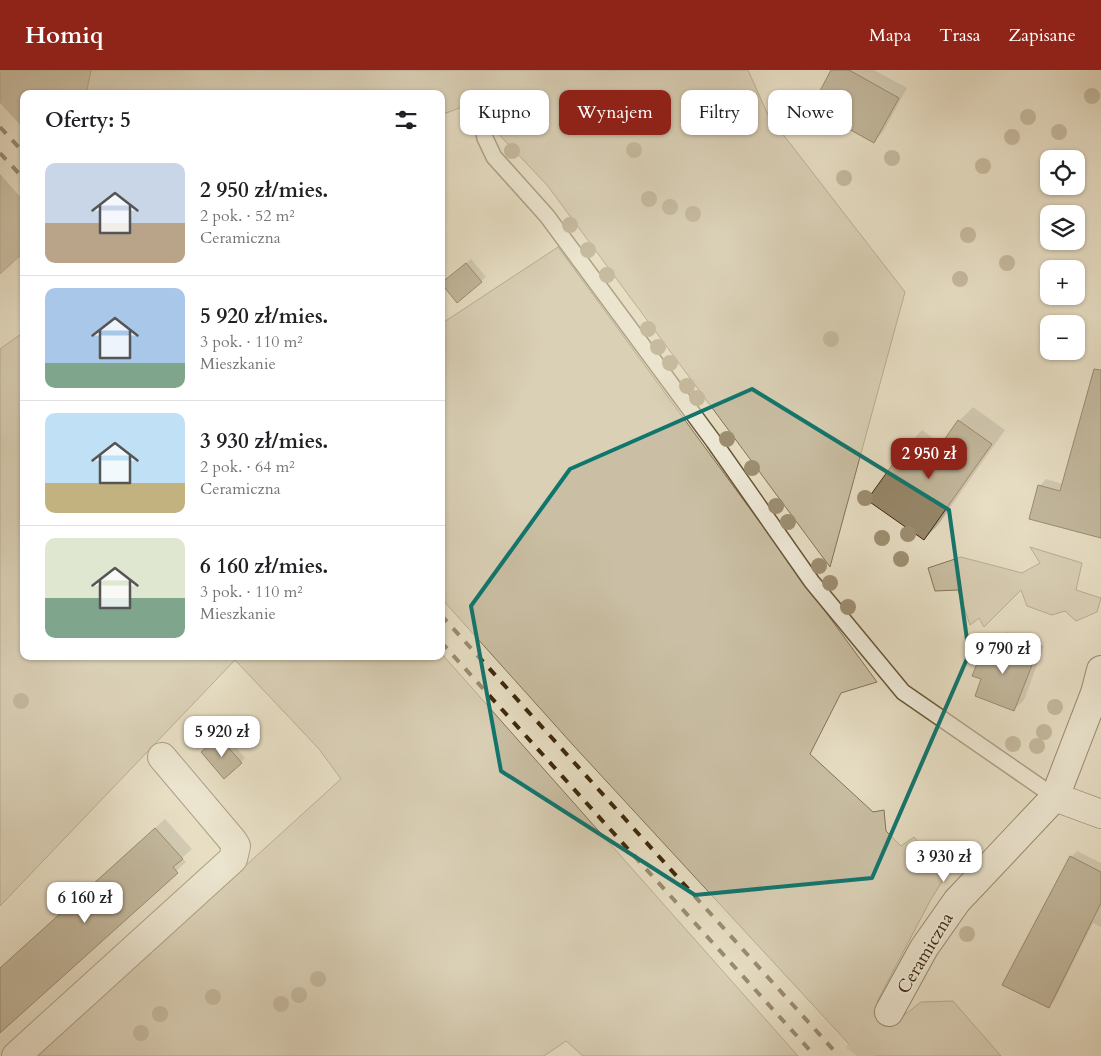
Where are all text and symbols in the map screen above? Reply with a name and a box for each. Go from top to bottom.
text: Homiq [25,19,104,52]
text: Mapa [869,23,911,48]
text: Trasa [939,23,981,48]
text: Zapisane [1009,23,1076,48]
chip: Kupno [460,90,549,135]
chip: Wynajem [559,90,671,135]
chip: Filtry [681,90,758,135]
chip: Nowe [768,90,852,135]
text: Oferty: 5 [45,106,131,135]
icon: filters [392,106,420,134]
map controls [1040,150,1085,360]
button: locate [1040,150,1085,195]
text: 2 950 zł/mies. [200,176,328,205]
icon: home [85,183,145,243]
text: 2 pok. · 52 m² [200,205,295,227]
button: layers [1040,205,1085,250]
text: Ceramiczna [200,227,281,249]
button: + [1040,260,1085,305]
text: 5 920 zł/mies. [200,302,328,331]
icon: home [85,308,145,368]
button: − [1040,315,1085,360]
text: 3 pok. · 110 m² [200,331,303,353]
text: Mieszkanie [200,353,276,375]
text: 3 930 zł/mies. [200,427,328,456]
icon: home [85,433,145,493]
pin: 2 950 zł [877,438,981,480]
text: 2 950 zł [902,443,956,465]
text: 2 pok. · 64 m² [200,456,295,478]
text: Ceramiczna [200,478,281,500]
text: 6 160 zł/mies. [200,552,328,581]
icon: home [85,558,145,618]
text: 3 pok. · 110 m² [200,581,303,603]
text: Mieszkanie [200,603,276,625]
pin: 9 790 zł [951,632,1055,675]
text: 9 790 zł [976,638,1030,660]
pin: 5 920 zł [170,716,274,758]
text: 5 920 zł [195,721,249,743]
pin: 3 930 zł [892,840,996,883]
text: 3 930 zł [917,846,971,868]
pin: 6 160 zł [33,882,137,924]
text: 6 160 zł [58,887,112,909]
street label: Ceramiczna [891,908,960,999]

